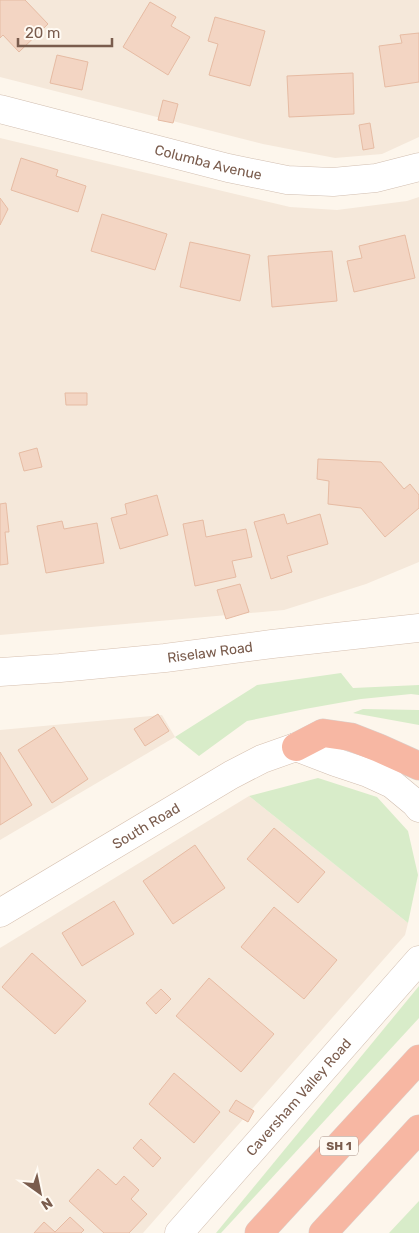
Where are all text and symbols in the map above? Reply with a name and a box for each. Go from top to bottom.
scale bar [18,15,111,47]
text: 20 m [25,24,60,42]
street label: Columba Avenue [153,141,263,184]
street label: Riselaw Road [166,639,254,667]
street label: South Road [109,799,183,853]
street label: Caversham Valley Road [243,1035,355,1160]
road number: SH 1 [320,1136,358,1156]
north arrow [15,1168,65,1218]
text: N [38,1194,56,1213]

